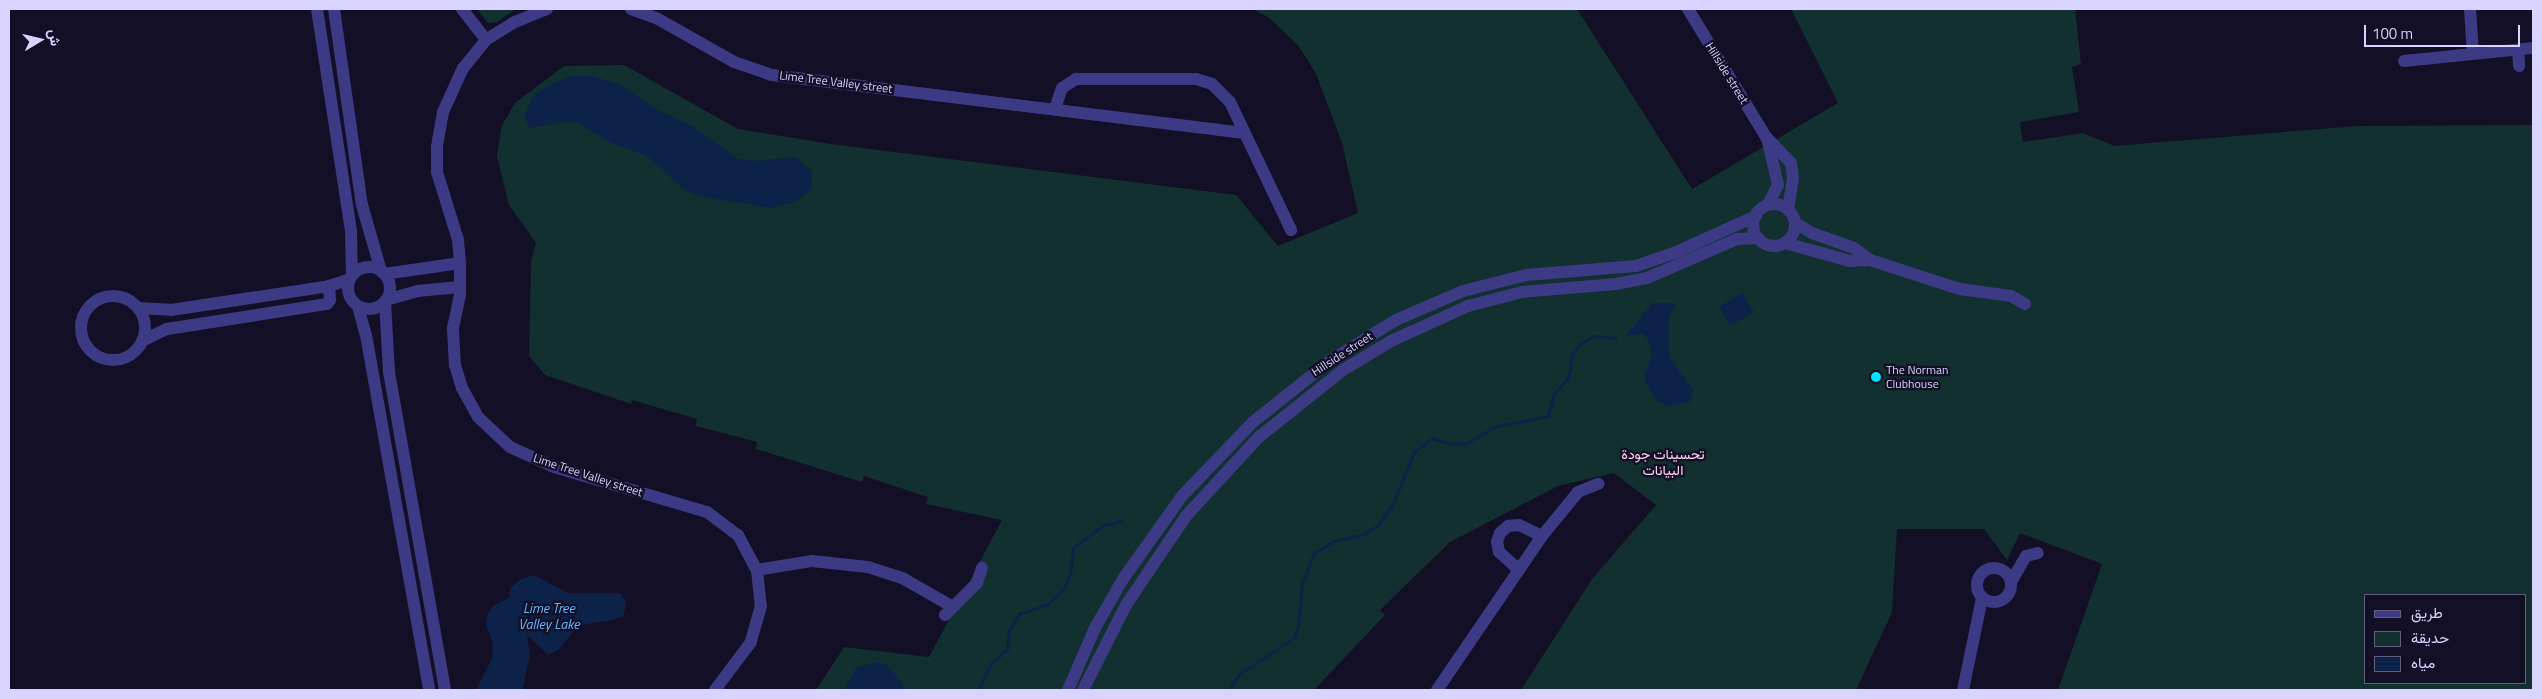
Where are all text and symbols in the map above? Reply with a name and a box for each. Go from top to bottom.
north arrow [15,15,65,65]
scale bar [2367,15,2523,47]
text: 100 m [2372,22,2413,45]
text: ش [44,28,67,48]
street label: Hillside street [1702,40,1752,106]
street label: Lime Tree Valley street [779,68,893,96]
street label: Hillside street [1309,329,1375,379]
place label: The Norman Clubhouse [1886,363,1948,391]
marker: The Norman Clubhouse [1870,371,1882,383]
district label: تحسينات جودة البيانات [1621,446,1705,478]
street label: Lime Tree Valley street [532,451,644,499]
legend [2364,594,2527,684]
water label: Lime Tree Valley Lake [518,600,580,632]
text: طريق [2411,601,2443,624]
text: حديقة [2411,626,2449,649]
text: مياه [2411,651,2435,674]

